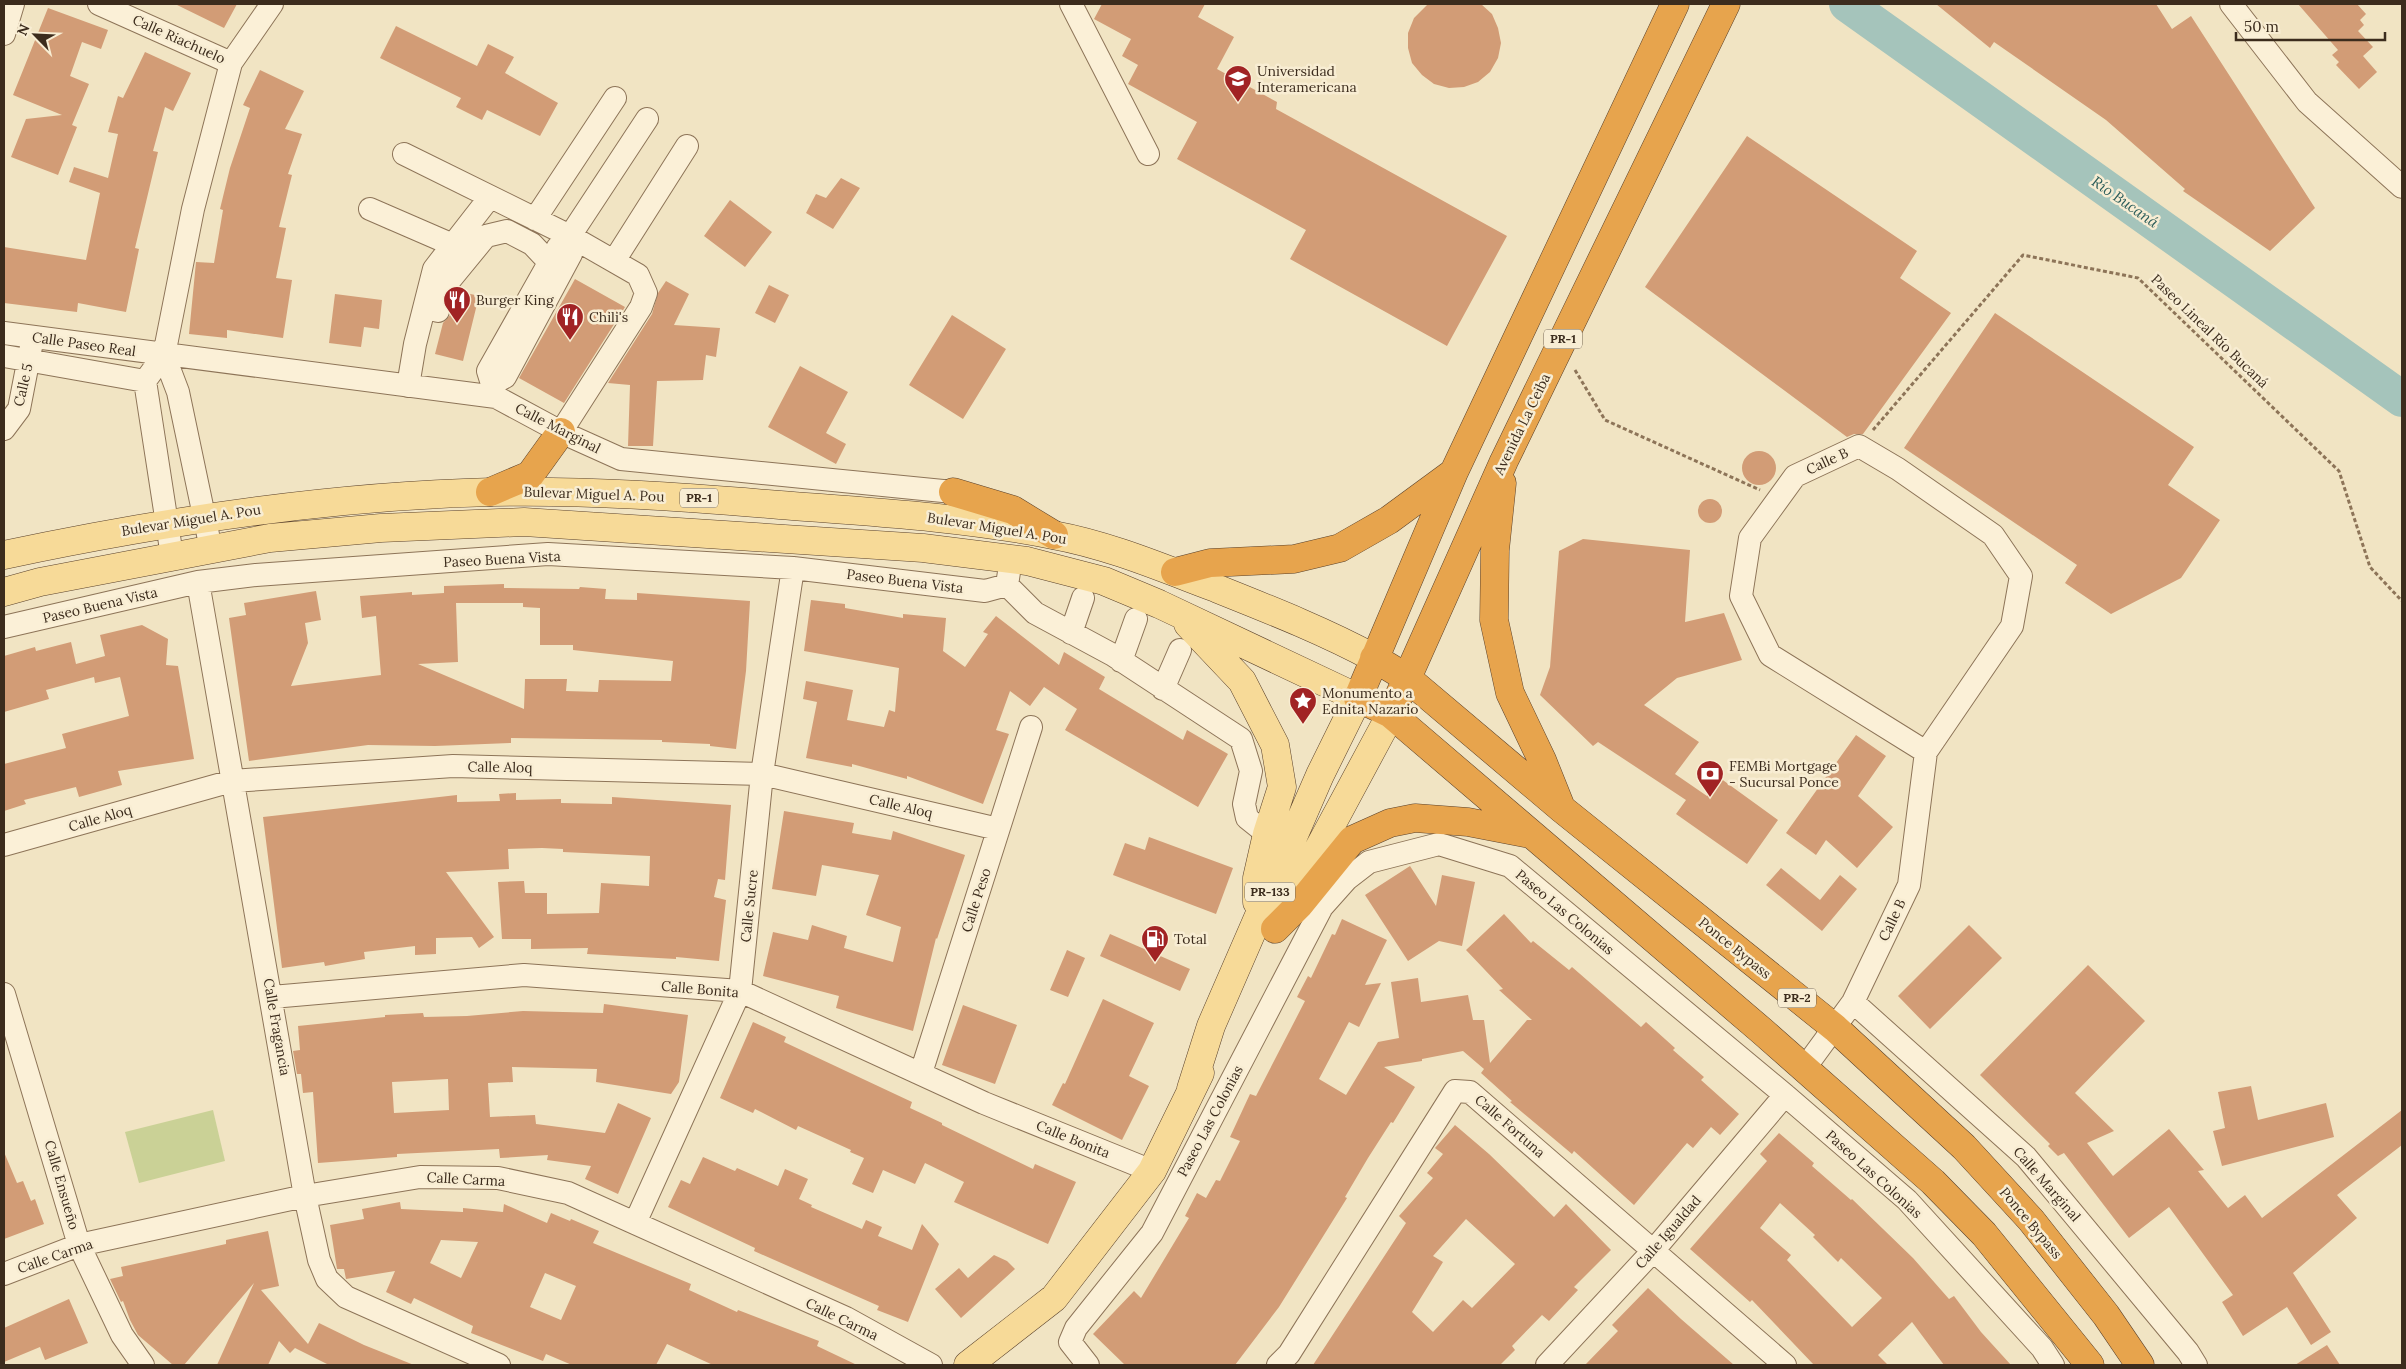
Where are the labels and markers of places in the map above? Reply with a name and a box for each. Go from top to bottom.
place label: Universidad Interamericana [1257,62,1357,96]
school or university icon: Universidad Interamericana [1223,64,1253,103]
restaurant icon: Burger King [442,285,472,324]
place label: Burger King [476,291,554,309]
restaurant icon: Chili's [555,302,585,341]
place label: Chili's [589,308,628,326]
place label: Monumento a Ednita Nazario [1322,684,1418,718]
place icon: Monumento a Ednita Nazario [1288,686,1318,725]
place label: FEMBi Mortgage - Sucursal Ponce [1729,757,1839,791]
bank icon: FEMBi Mortgage - Sucursal Ponce [1695,759,1725,798]
fuel station icon: Total [1140,924,1170,963]
place label: Total [1174,930,1207,948]

